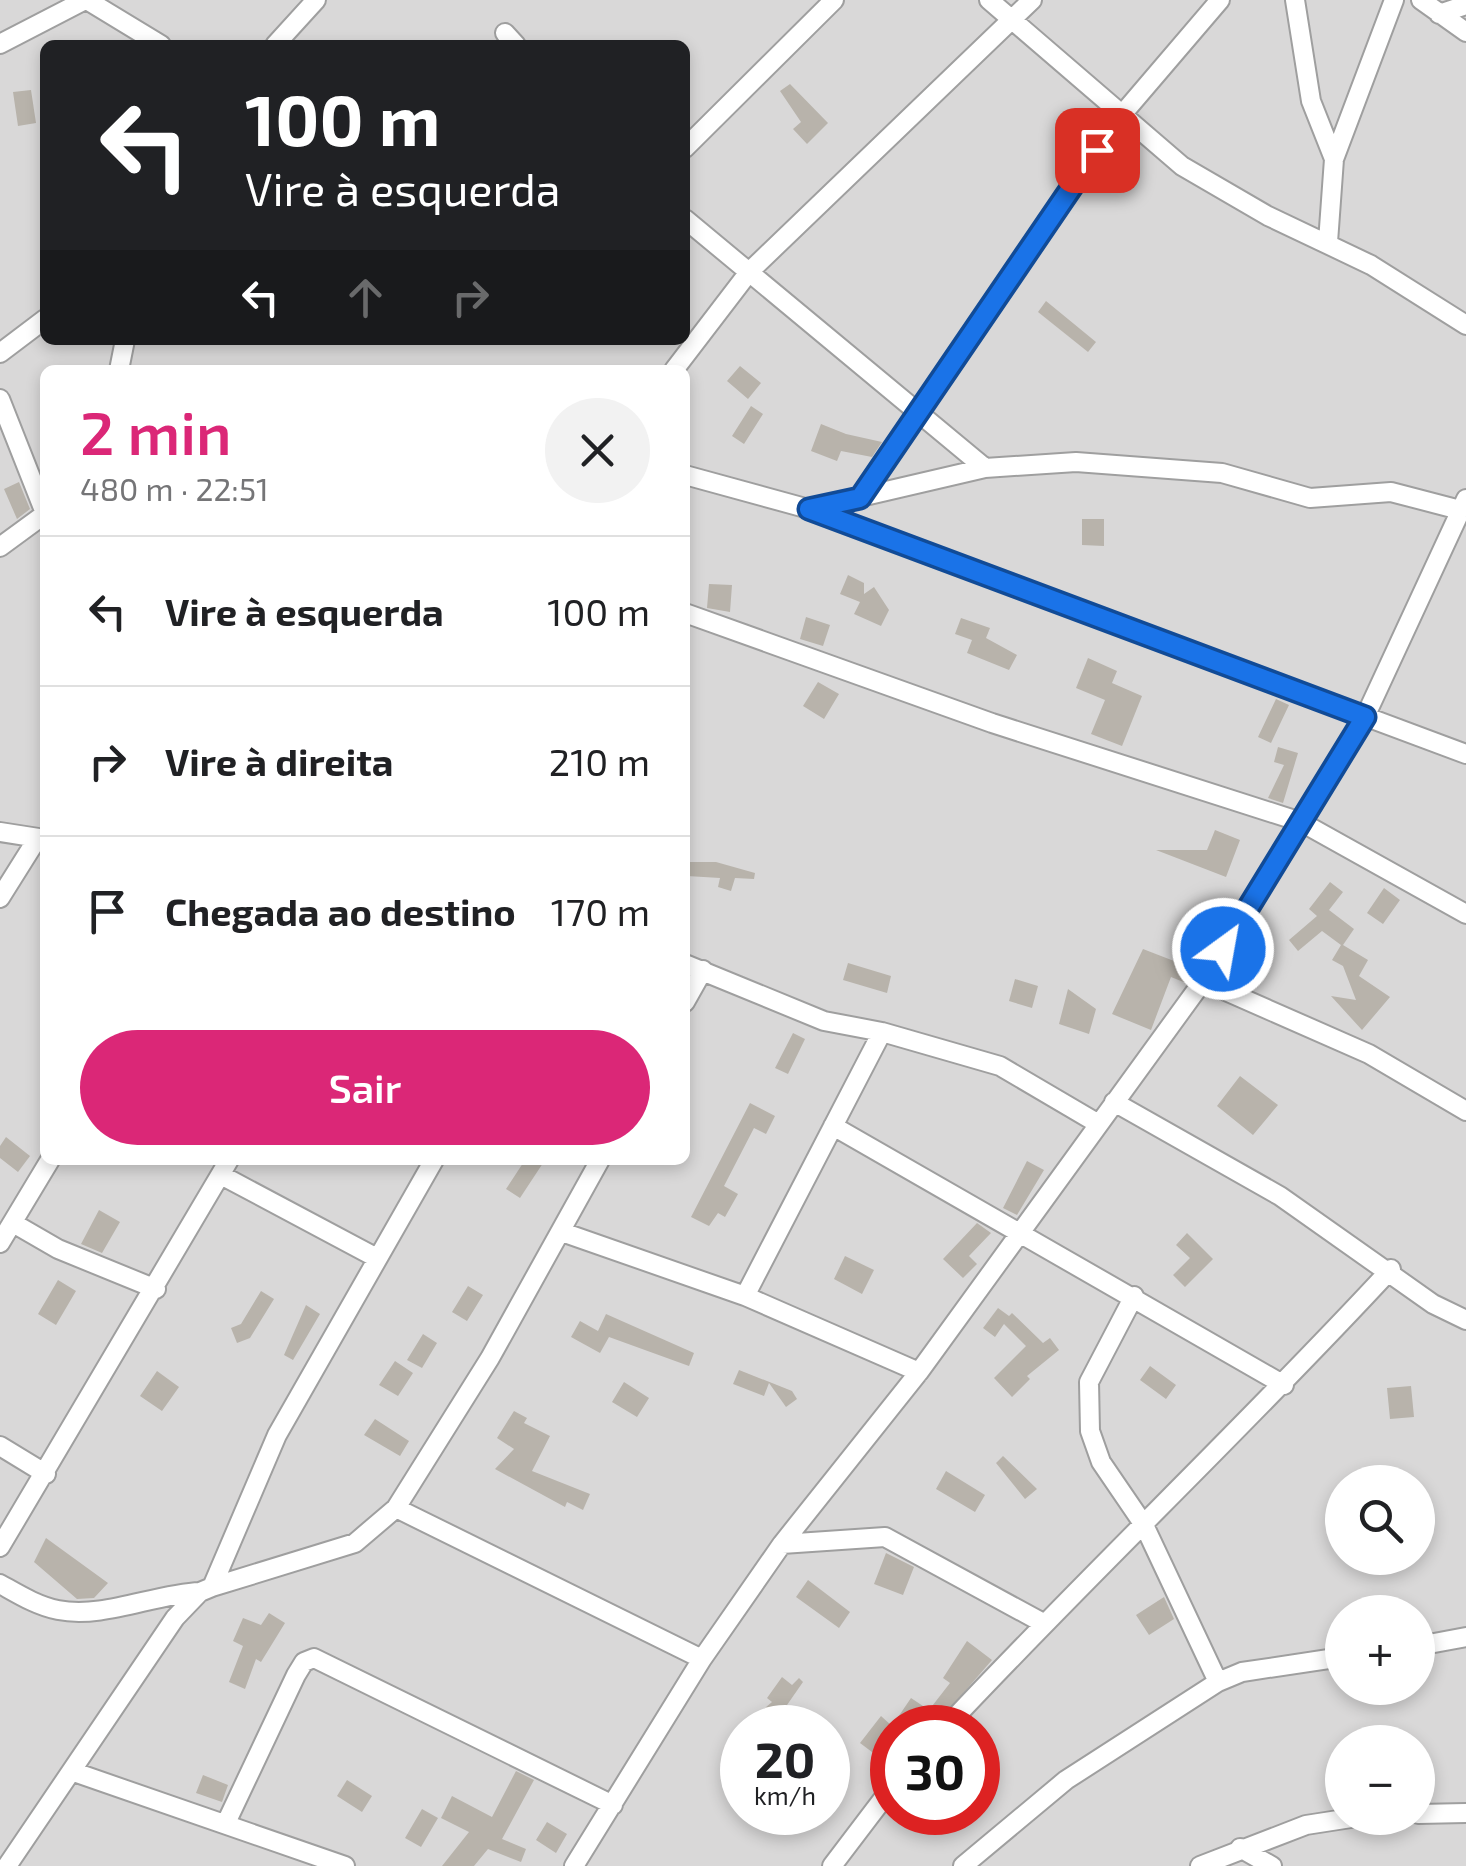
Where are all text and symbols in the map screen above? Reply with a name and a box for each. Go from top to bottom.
text: 100 m [245,76,440,160]
icon: left [80,80,210,210]
pin [1055,108,1140,193]
icon: arrive [1070,123,1125,178]
text: Vire à esquerda [245,161,561,215]
icon: left [233,270,288,325]
icon: ahead [338,270,393,325]
icon: right [443,270,498,325]
text: 2 min [80,395,232,467]
button: close [545,398,650,503]
text: 480 m · 22:51 [80,469,269,507]
icon: left [80,584,135,639]
text: Vire à esquerda [165,588,444,634]
text: 100 m [547,588,650,634]
icon: right [80,734,135,789]
text: Vire à direita [165,738,393,784]
text: 210 m [549,738,650,784]
icon: arrive [80,884,135,939]
text: Chegada ao destino [165,888,516,934]
text: 170 m [551,888,650,934]
position arrow [1171,897,1275,1001]
button: Sair [80,1030,650,1145]
map controls [1325,1465,1435,1835]
button: search [1325,1465,1435,1575]
button: + [1325,1595,1435,1705]
speed limit sign: 30 [870,1705,1000,1835]
button: − [1325,1725,1435,1835]
text: 20 [755,1728,815,1788]
text: km/h [754,1780,816,1810]

